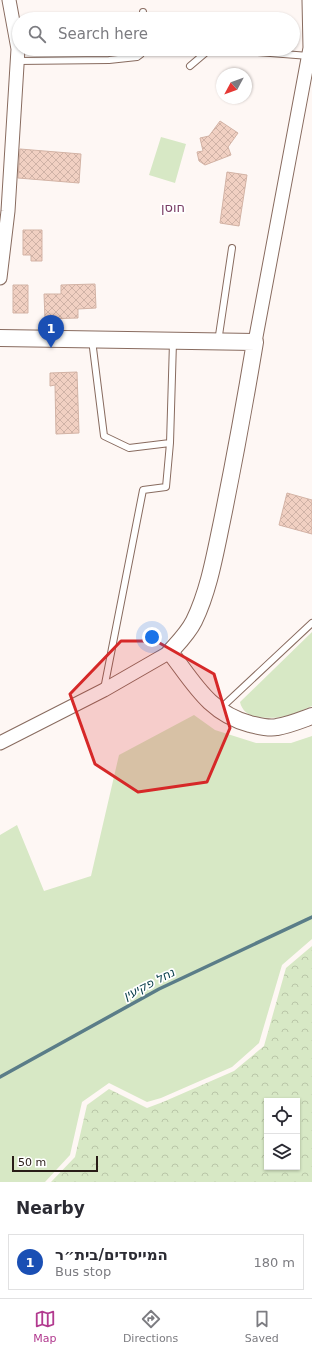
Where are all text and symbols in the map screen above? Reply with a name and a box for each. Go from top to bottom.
search box [12,12,300,56]
icon: search [26,23,48,45]
text: Search here [58,25,148,43]
north arrow [216,68,252,104]
district label: חוסן [161,200,185,215]
pin: 1 [38,315,64,348]
your location [142,627,162,647]
water label: נחל פקיעין [121,965,177,1003]
map controls [264,1098,300,1170]
button: locate [264,1098,300,1134]
button: layers [264,1134,300,1170]
scale bar [12,1154,98,1173]
text: 50 m [18,1156,46,1169]
text: Nearby [16,1198,85,1218]
text: המייסדים/בית״ר [55,1246,168,1264]
text: 1 [25,1255,35,1270]
text: 180 m [253,1255,295,1270]
text: Bus stop [55,1264,111,1279]
tab: Map [33,1308,56,1345]
tab: Directions [123,1308,178,1345]
tab: Saved [245,1308,279,1345]

